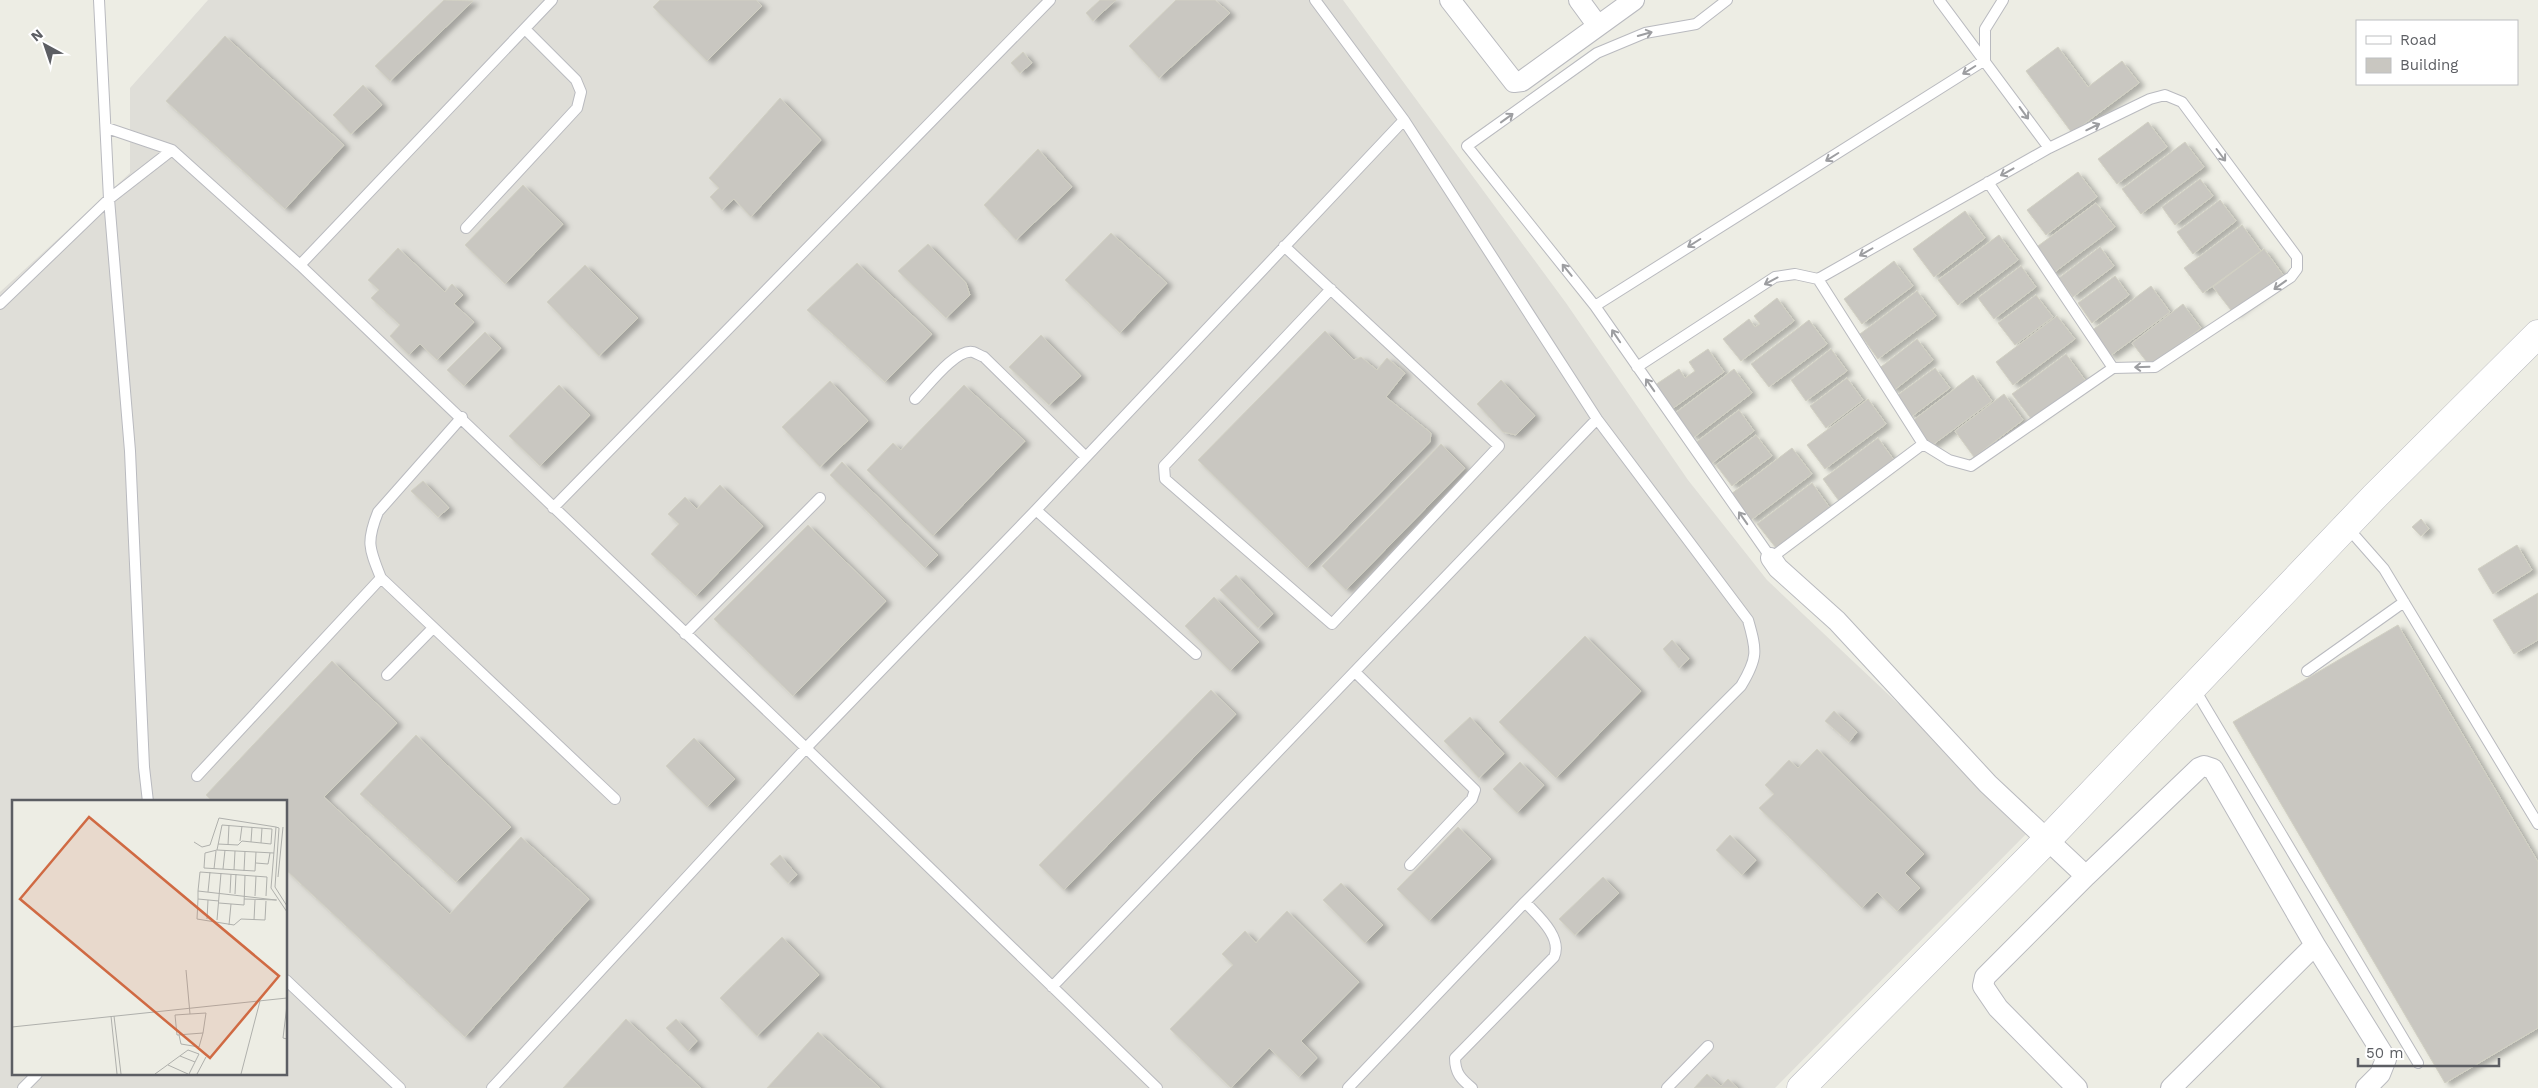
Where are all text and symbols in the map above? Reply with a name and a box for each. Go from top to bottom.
north arrow [20,20,70,70]
legend [2356,20,2518,85]
text: N [28,26,46,45]
one-way arrow [1637,28,1653,38]
text: Road [2400,31,2437,49]
text: Building [2400,56,2458,74]
one-way arrow [1963,65,1977,75]
one-way arrow [2019,106,2030,119]
one-way arrow [1500,113,1514,123]
one-way arrow [2085,121,2100,131]
one-way arrow [2216,148,2226,162]
one-way arrow [1825,152,1839,162]
one-way arrow [2000,167,2015,177]
one-way arrow [1688,239,1702,249]
one-way arrow [1858,247,1873,257]
one-way arrow [1561,264,1572,277]
one-way arrow [1764,277,1779,286]
one-way arrow [2273,280,2287,290]
one-way arrow [1611,329,1621,343]
one-way arrow [2134,363,2150,372]
one-way arrow [1645,378,1655,392]
one-way arrow [1738,511,1748,525]
inset map [12,800,288,1076]
scale bar [2358,1036,2499,1068]
text: 50 m [2366,1044,2403,1062]

